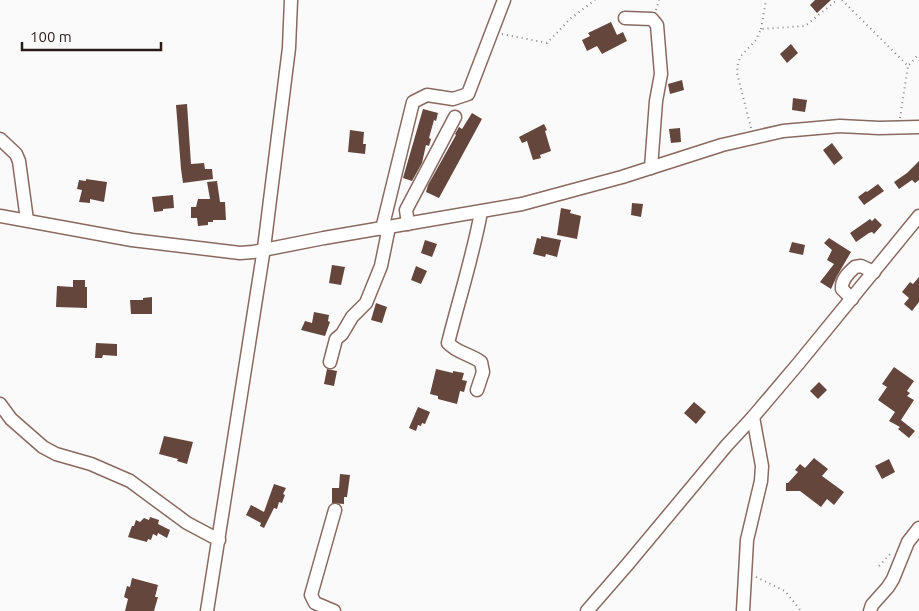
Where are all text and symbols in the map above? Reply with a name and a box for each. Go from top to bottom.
scale bar [22,20,161,52]
text: 100 m [30,28,72,45]

